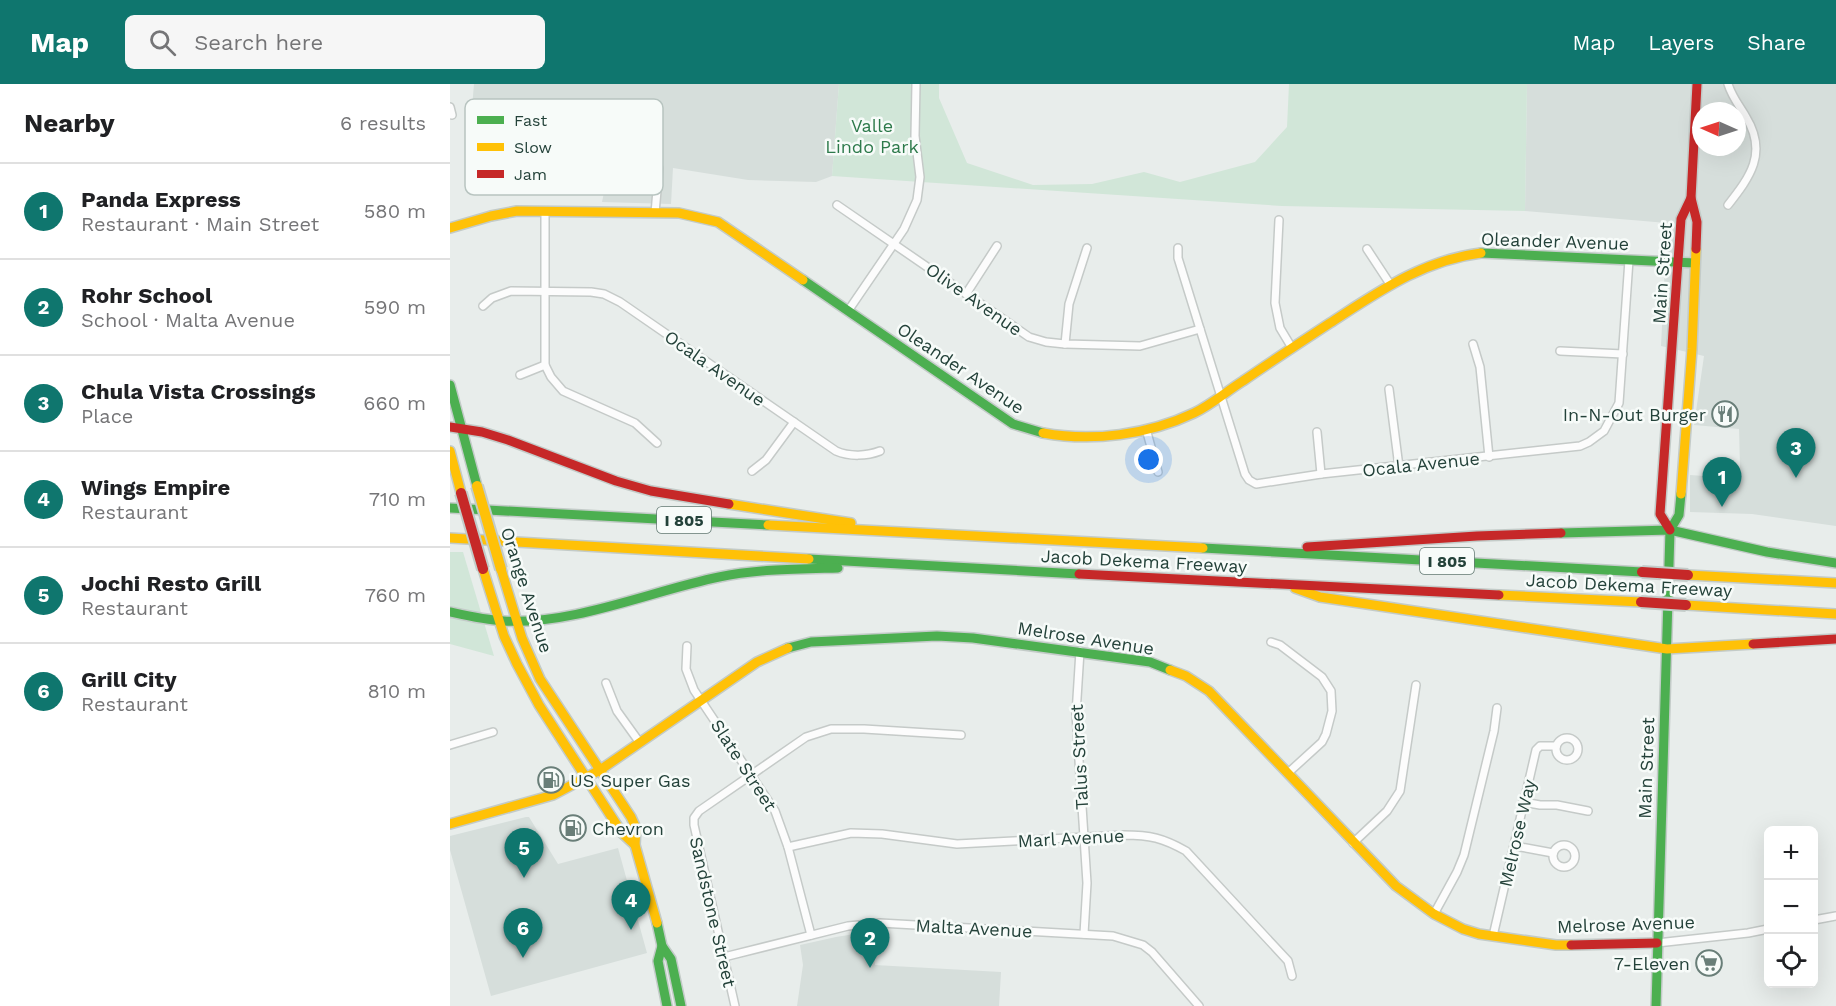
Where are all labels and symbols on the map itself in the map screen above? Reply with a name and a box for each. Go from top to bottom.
legend [465,99,663,195]
north arrow [1692,102,1746,156]
text: Fast [514,111,547,130]
park label: Valle Lindo Park [825,115,919,157]
text: Slow [514,138,552,157]
text: Jam [514,165,547,184]
street label: Main Street [1648,221,1676,324]
street label: Oleander Avenue [1480,228,1630,254]
street label: Olive Avenue [922,258,1026,340]
street label: Oleander Avenue [894,318,1028,418]
street label: Ocala Avenue [661,326,769,410]
restaurant icon: In-N-Out Burger [1710,399,1740,429]
place label: In-N-Out Burger [1563,404,1706,425]
pin: 3 [1776,428,1816,478]
your location [1134,445,1163,474]
street label: Ocala Avenue [1361,447,1481,481]
pin: 1 [1702,458,1742,507]
road number: I 805 [657,507,711,533]
street label: Orange Avenue [497,525,557,655]
street label: Jacob Dekema Freeway [1040,545,1248,577]
road number: I 805 [1420,548,1474,574]
street label: Jacob Dekema Freeway [1525,569,1733,601]
street label: Melrose Avenue [1016,617,1156,659]
street label: Talus Street [1066,703,1092,810]
street label: Slate Street [707,715,782,815]
street label: Main Street [1634,716,1658,819]
fuel station icon: US Super Gas [536,765,566,795]
place label: US Super Gas [570,770,690,791]
street label: Melrose Way [1494,776,1540,889]
fuel station icon: Chevron [558,813,588,843]
place label: Chevron [592,818,664,839]
street label: Marl Avenue [1017,825,1125,851]
pin: 5 [504,828,544,878]
street label: Sandstone Street [685,835,741,990]
pin: 4 [612,880,651,930]
pin: 6 [504,908,542,958]
street label: Melrose Avenue [1557,911,1695,937]
street label: Malta Avenue [915,914,1033,942]
pin: 2 [850,918,890,968]
supermarket icon: 7-Eleven [1694,948,1724,978]
place label: 7-Eleven [1614,953,1690,974]

